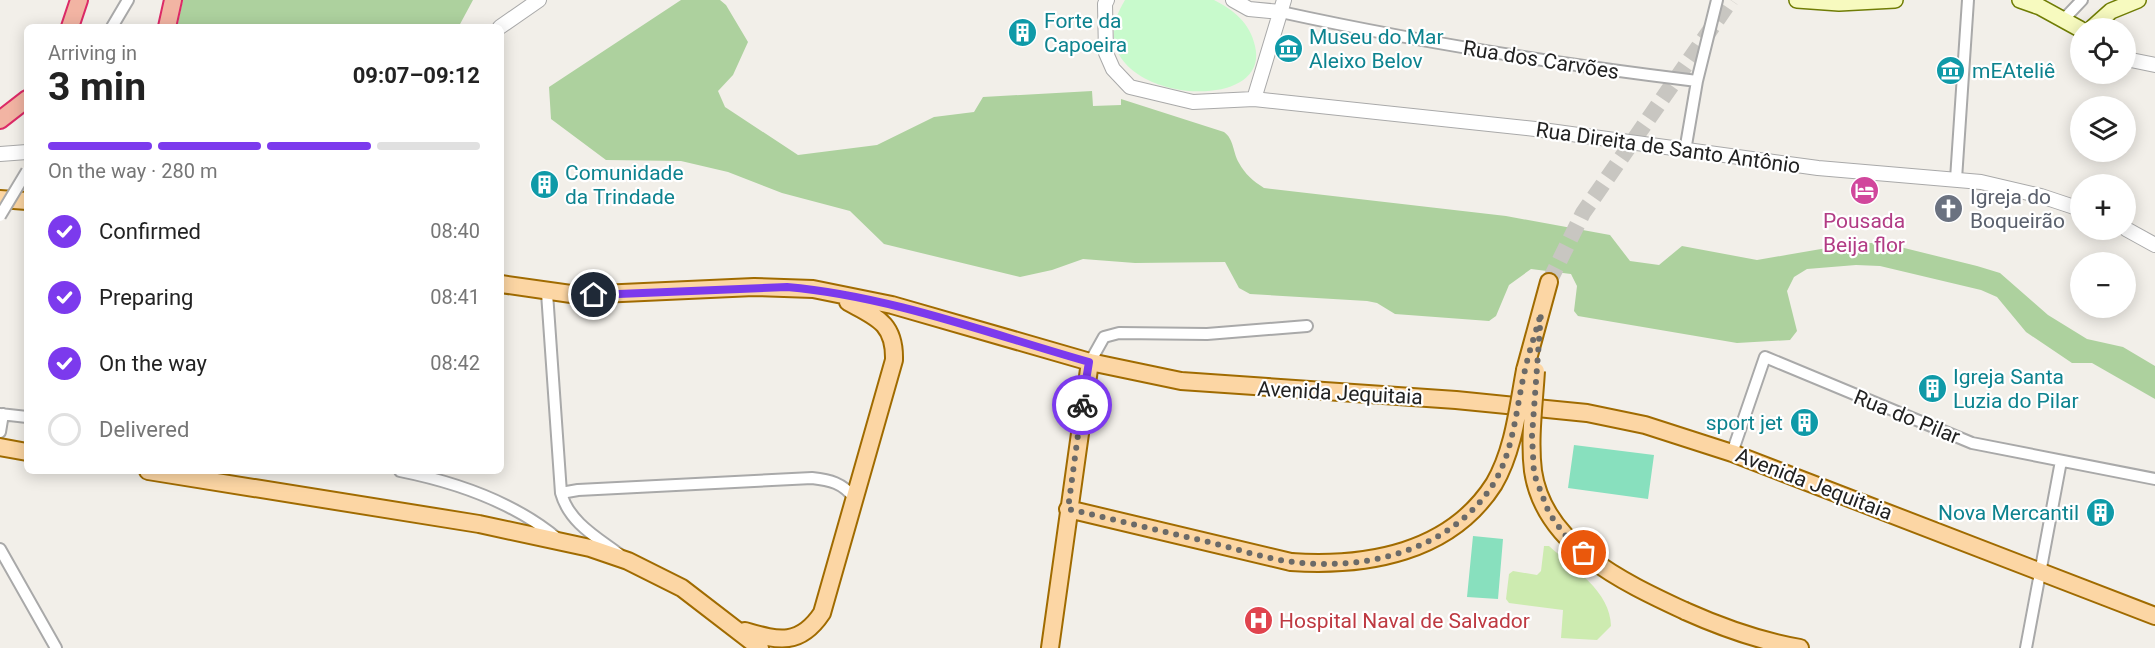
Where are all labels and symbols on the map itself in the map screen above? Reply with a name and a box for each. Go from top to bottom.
place label: Forte da Capoeira [1044,9,1127,57]
building icon: Forte da Capoeira [1007,17,1039,49]
place label: Museu do Mar Aleixo Belov [1309,25,1444,73]
museum icon: Museu do Mar Aleixo Belov [1272,33,1304,65]
street label: Rua dos Carvões [1461,36,1621,84]
museum icon: mEAteliê [1935,55,1967,87]
place label: mEAteliê [1972,59,2055,83]
street label: Rua Direita de Santo Antônio [1534,118,1802,178]
place label: Comunidade da Trindade [565,161,684,209]
building icon: Comunidade da Trindade [528,169,560,201]
hotel icon: Pousada Beija flor [1848,174,1880,206]
place label: Igreja do Boqueirão [1970,185,2065,233]
church icon: Igreja do Boqueirão [1933,193,1965,225]
place label: Pousada Beija flor [1823,209,1905,257]
pin [568,269,619,320]
place label: Igreja Santa Luzia do Pilar [1953,365,2079,413]
building icon: Igreja Santa Luzia do Pilar [1916,373,1948,405]
courier [1052,375,1112,435]
street label: Avenida Jequitaia [1257,377,1423,409]
street label: Rua do Pilar [1850,385,1964,449]
building icon: sport jet [1788,407,1820,439]
place label: sport jet [1706,411,1783,435]
street label: Avenida Jequitaia [1732,443,1896,525]
building icon: Nova Mercantil [2084,497,2116,529]
place label: Nova Mercantil [1938,501,2079,525]
pin [1558,527,1609,578]
hospital icon: Hospital Naval de Salvador [1242,605,1274,637]
place label: Hospital Naval de Salvador [1279,609,1530,633]

